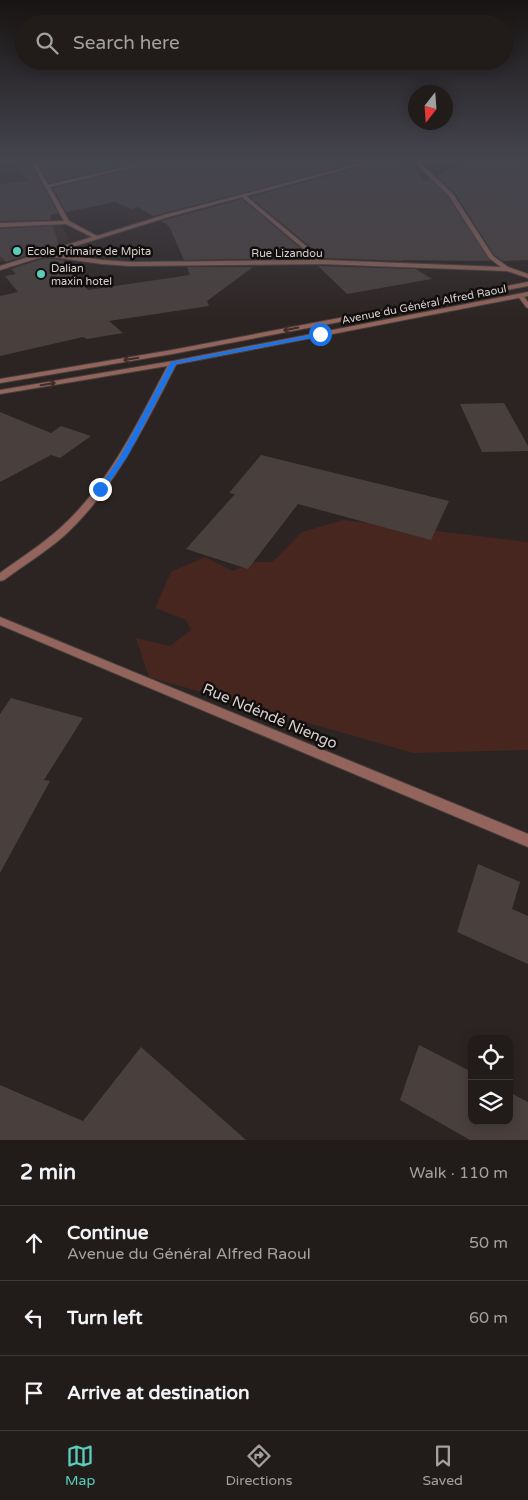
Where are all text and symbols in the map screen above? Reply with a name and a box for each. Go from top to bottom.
search box [15,15,513,70]
icon: search [33,29,61,57]
text: Search here [73,32,180,54]
north arrow [408,85,453,130]
marker: Ecole Primaire de Mpita [11,245,23,257]
place label: Ecole Primaire de Mpita [27,245,151,258]
street label: Rue Lizandou [251,247,323,260]
place label: Dalian maxin hotel [51,262,112,288]
marker: Dalian maxin hotel [35,268,47,280]
street label: Avenue du Général Alfred Raoul [341,282,508,327]
route start [309,323,332,346]
one-way arrow [283,325,299,335]
one-way arrow [124,354,140,364]
one-way arrow [40,379,56,389]
route end [89,478,112,501]
street label: Rue Ndéndé Niengo [200,679,340,753]
map controls [468,1035,513,1125]
button: locate [468,1035,513,1080]
button: layers [468,1080,513,1125]
text: 2 min [20,1160,76,1185]
text: Walk · 110 m [409,1163,508,1183]
text: Continue [67,1222,149,1244]
icon: ahead [20,1229,48,1257]
text: 50 m [469,1233,508,1253]
text: Avenue du Général Alfred Raoul [67,1244,311,1264]
icon: left [20,1304,48,1332]
text: Turn left [67,1307,143,1329]
text: 60 m [469,1308,508,1328]
icon: arrive [20,1379,48,1407]
text: Arrive at destination [67,1382,250,1404]
tab: Map [65,1442,95,1489]
tab: Directions [225,1442,292,1489]
tab: Saved [422,1442,463,1489]

